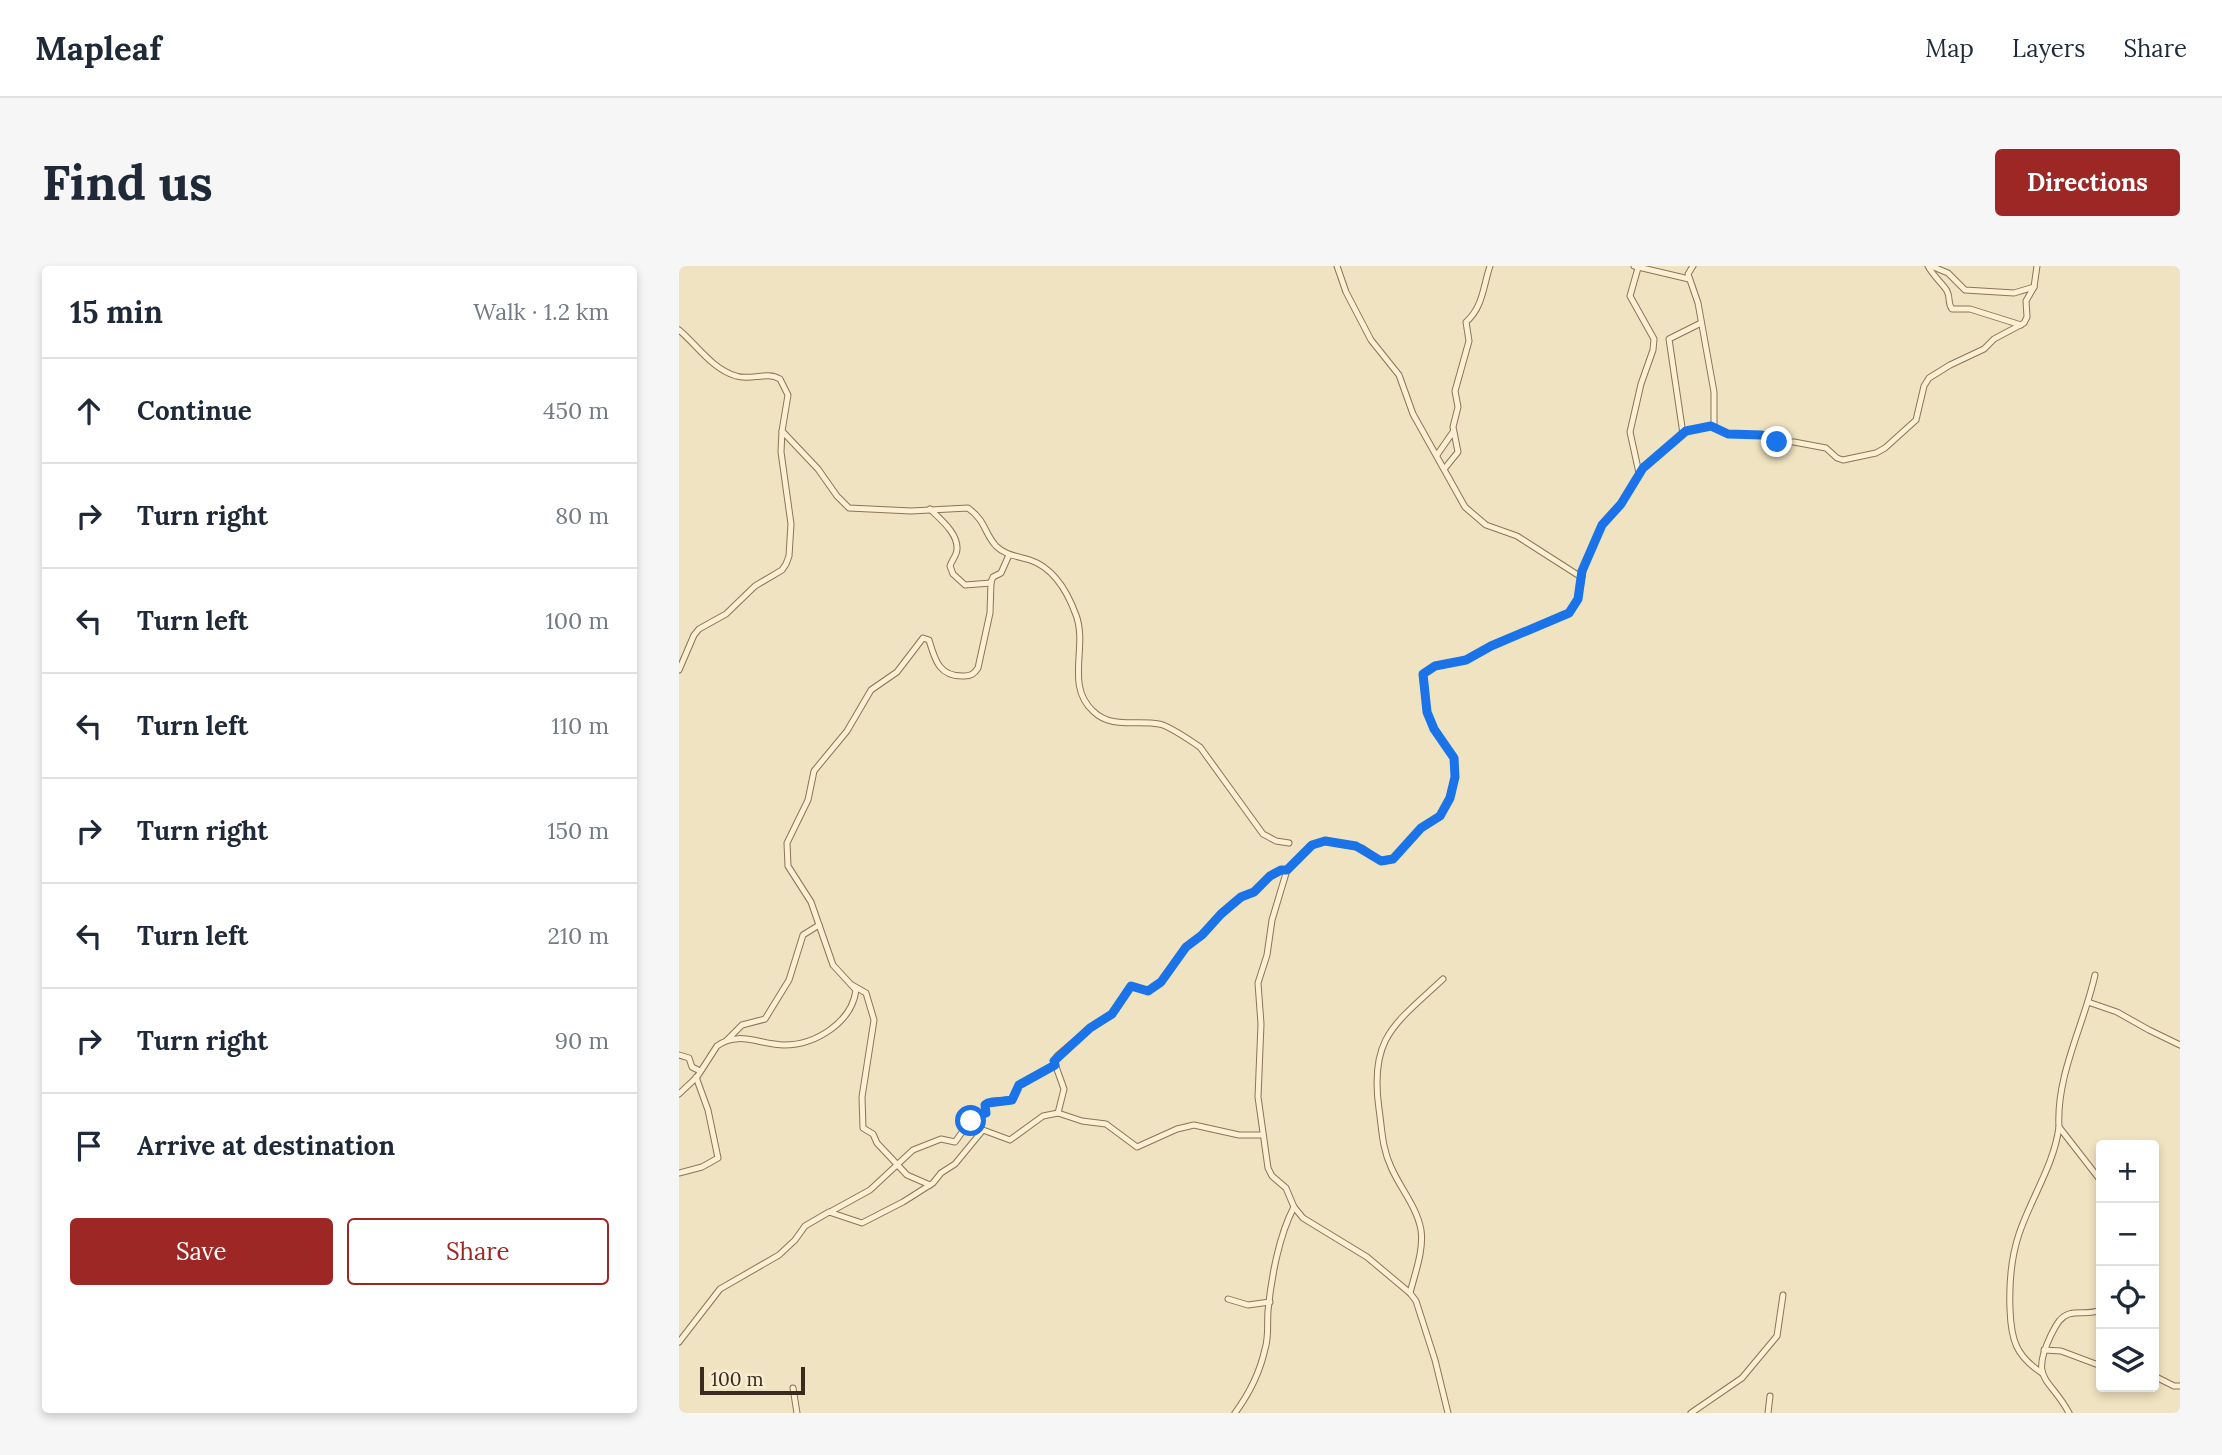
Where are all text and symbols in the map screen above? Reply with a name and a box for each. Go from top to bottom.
text: Mapleaf [35,27,161,69]
text: Map [1925,33,1974,64]
text: Layers [2012,33,2085,64]
text: Share [2123,33,2187,64]
button: Directions [1995,149,2180,216]
text: Find us [42,151,213,213]
text: 15 min [70,293,163,331]
text: Walk · 1.2 km [473,297,609,326]
icon: ahead [70,392,108,430]
text: Continue [137,394,252,427]
text: 450 m [543,396,609,425]
route end [1761,426,1792,457]
icon: right [70,497,108,535]
text: Turn right [137,499,268,532]
text: 80 m [555,501,609,530]
icon: left [70,602,108,640]
text: Turn left [137,604,248,637]
text: 100 m [545,606,609,635]
icon: left [70,707,108,745]
text: Turn left [137,709,248,742]
text: 110 m [551,711,609,740]
icon: right [70,812,108,850]
text: Turn right [137,814,268,847]
text: 150 m [547,816,609,845]
icon: left [70,917,108,955]
text: Turn left [137,919,248,952]
text: 210 m [547,921,609,950]
icon: right [70,1022,108,1060]
text: Turn right [137,1024,268,1057]
text: 90 m [555,1026,609,1055]
route start [955,1105,986,1136]
icon: arrive [70,1127,108,1165]
text: Arrive at destination [137,1129,395,1162]
map controls [2096,1140,2159,1392]
button: + [2096,1140,2159,1203]
button: − [2096,1203,2159,1266]
button: Save [70,1218,333,1285]
button: Share [347,1218,609,1285]
button: locate [2096,1266,2159,1329]
button: layers [2096,1329,2159,1392]
scale bar [700,1364,805,1396]
text: 100 m [711,1367,764,1391]

